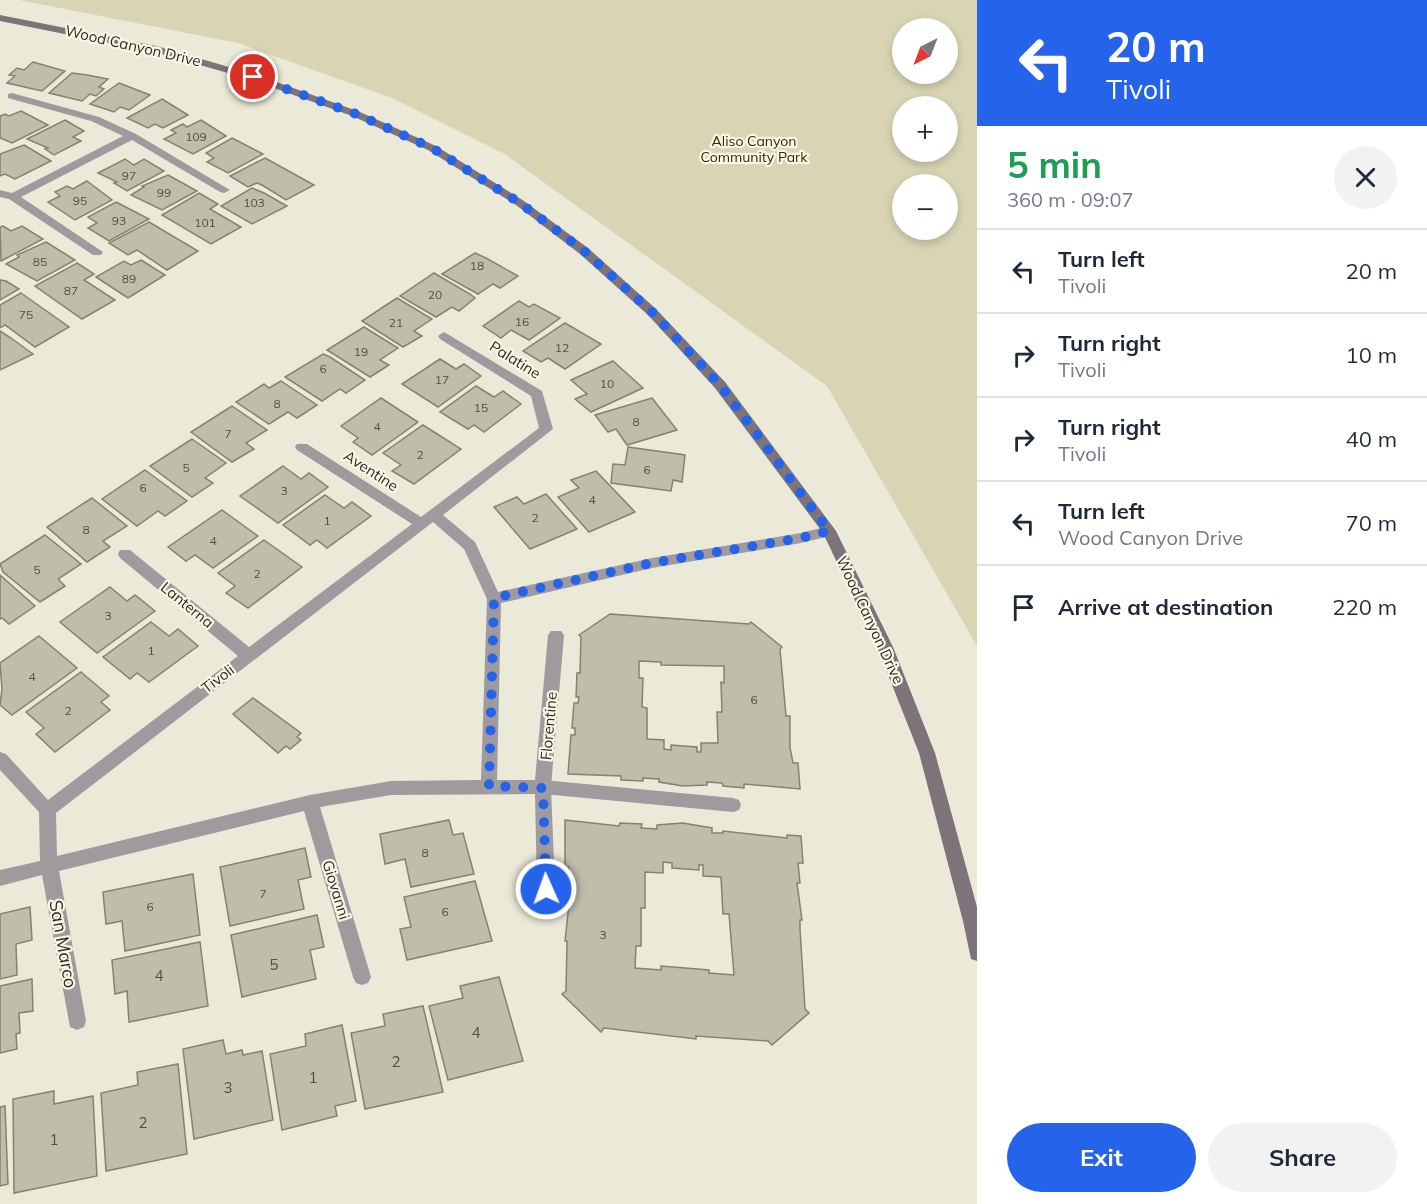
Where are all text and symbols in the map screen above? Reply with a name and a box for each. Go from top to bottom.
north arrow [892,18,958,84]
map controls [892,18,958,240]
text: 20 m [1106,20,1206,73]
street label: Wood Canyon Drive [63,21,203,70]
icon: left [1007,24,1085,102]
pin [227,51,278,102]
icon: arrive [236,60,269,93]
text: Tivoli [1106,72,1171,106]
button: + [892,96,958,162]
house number: 109 [185,129,207,144]
park label: Aliso Canyon Community Park [701,132,808,166]
text: 5 min [1007,142,1102,187]
button: close [1334,146,1397,209]
house number: 97 [122,168,136,183]
button: − [892,174,958,240]
house number: 99 [157,185,171,200]
text: 360 m · 09:07 [1007,187,1133,212]
house number: 95 [73,193,87,208]
house number: 103 [243,195,265,210]
house number: 93 [112,213,126,228]
house number: 101 [194,215,216,230]
text: Turn left [1058,245,1145,273]
house number: 85 [33,254,47,269]
icon: left [1007,255,1040,288]
text: 20 m [1346,257,1397,285]
house number: 18 [470,258,484,273]
house number: 89 [122,271,136,286]
text: Tivoli [1058,273,1106,298]
house number: 87 [64,283,78,298]
house number: 20 [428,287,442,302]
house number: 75 [19,307,33,322]
house number: 16 [515,314,529,329]
house number: 21 [389,315,403,330]
text: Turn right [1058,329,1161,357]
street label: Palatine [486,336,544,383]
icon: right [1007,339,1040,372]
house number: 12 [555,340,569,355]
text: 10 m [1346,341,1397,369]
house number: 19 [354,344,368,359]
text: Tivoli [1058,357,1106,382]
house number: 6 [319,361,327,376]
house number: 17 [435,372,449,387]
house number: 10 [600,376,614,391]
house number: 8 [273,396,281,411]
house number: 15 [474,400,488,415]
text: Turn right [1058,413,1161,441]
house number: 8 [632,414,640,429]
house number: 4 [373,419,381,434]
icon: right [1007,423,1040,456]
text: 40 m [1346,425,1397,453]
house number: 7 [224,426,232,441]
text: Tivoli [1058,441,1106,466]
street label: Aventine [340,446,402,495]
house number: 2 [416,447,424,462]
house number: 5 [182,460,190,475]
house number: 6 [643,462,651,477]
house number: 6 [139,480,147,495]
house number: 3 [280,483,288,498]
house number: 4 [588,492,596,507]
text: Turn left [1058,497,1145,525]
icon: left [1007,507,1040,540]
text: 70 m [1346,509,1397,537]
house number: 2 [531,510,539,525]
house number: 1 [323,513,331,528]
house number: 8 [82,522,90,537]
text: Wood Canyon Drive [1058,525,1243,550]
house number: 4 [209,533,217,548]
street label: Wood Canyon Drive [832,553,908,687]
house number: 5 [33,562,41,577]
house number: 2 [253,566,261,581]
street label: Lanterna [157,578,218,632]
icon: arrive [1007,591,1040,624]
text: Arrive at destination [1058,593,1273,621]
text: 220 m [1332,593,1397,621]
house number: 3 [104,608,112,623]
house number: 1 [147,643,155,658]
street label: Tivoli [198,660,238,697]
house number: 4 [28,669,36,684]
street label: Florentine [536,691,561,761]
house number: 6 [750,692,758,707]
house number: 2 [64,703,72,718]
house number: 8 [421,845,429,860]
position arrow [514,857,578,921]
street label: Giovanni [318,858,354,922]
house number: 7 [259,886,267,901]
street label: San Marco [44,898,83,990]
house number: 6 [146,899,154,914]
house number: 6 [441,904,449,919]
house number: 3 [599,927,607,942]
house number: 5 [269,955,279,974]
house number: 4 [154,966,164,985]
house number: 4 [471,1023,481,1042]
house number: 2 [391,1052,401,1071]
house number: 1 [308,1068,318,1087]
house number: 3 [223,1078,233,1097]
house number: 2 [138,1113,148,1132]
button: Exit [1007,1123,1196,1192]
button: Share [1208,1123,1397,1192]
house number: 1 [49,1130,59,1149]

